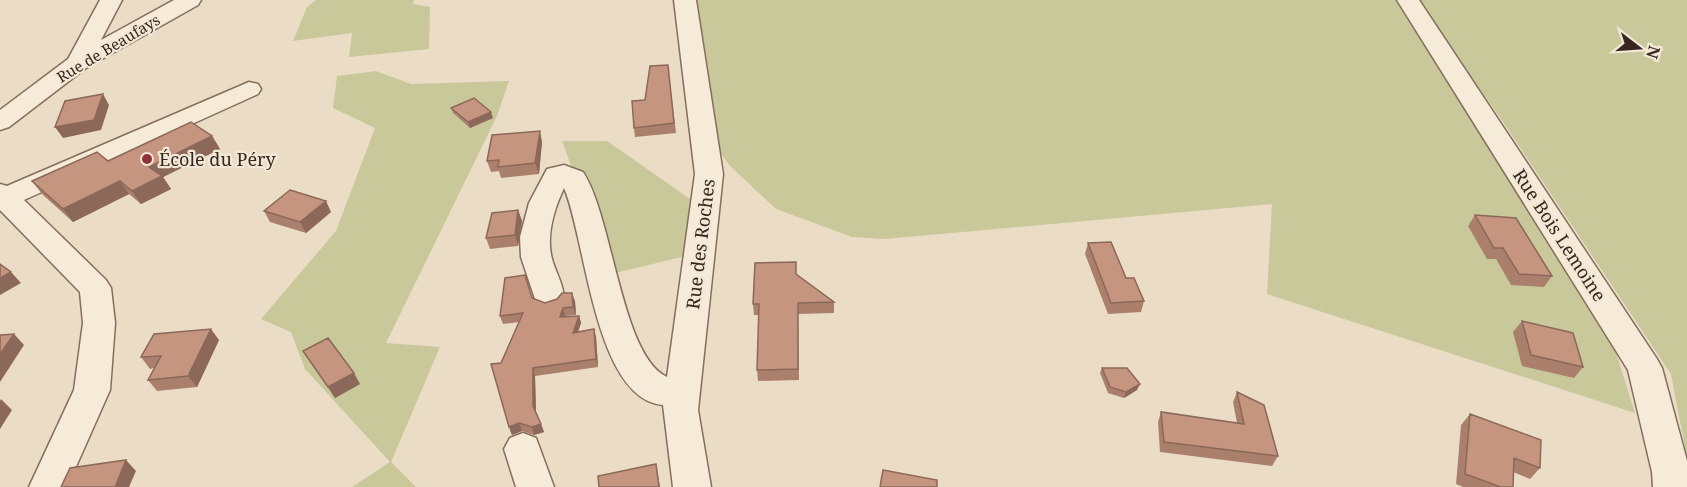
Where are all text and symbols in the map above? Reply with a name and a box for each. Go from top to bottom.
street label: Rue de Beaufays [53,9,164,87]
north arrow [1609,18,1669,78]
text: N [1641,43,1666,62]
place label: École du Péry [159,147,276,171]
marker: École du Péry [140,152,154,166]
street label: Rue Bois Lemoine [1508,164,1612,306]
street label: Rue des Roches [680,177,720,311]

